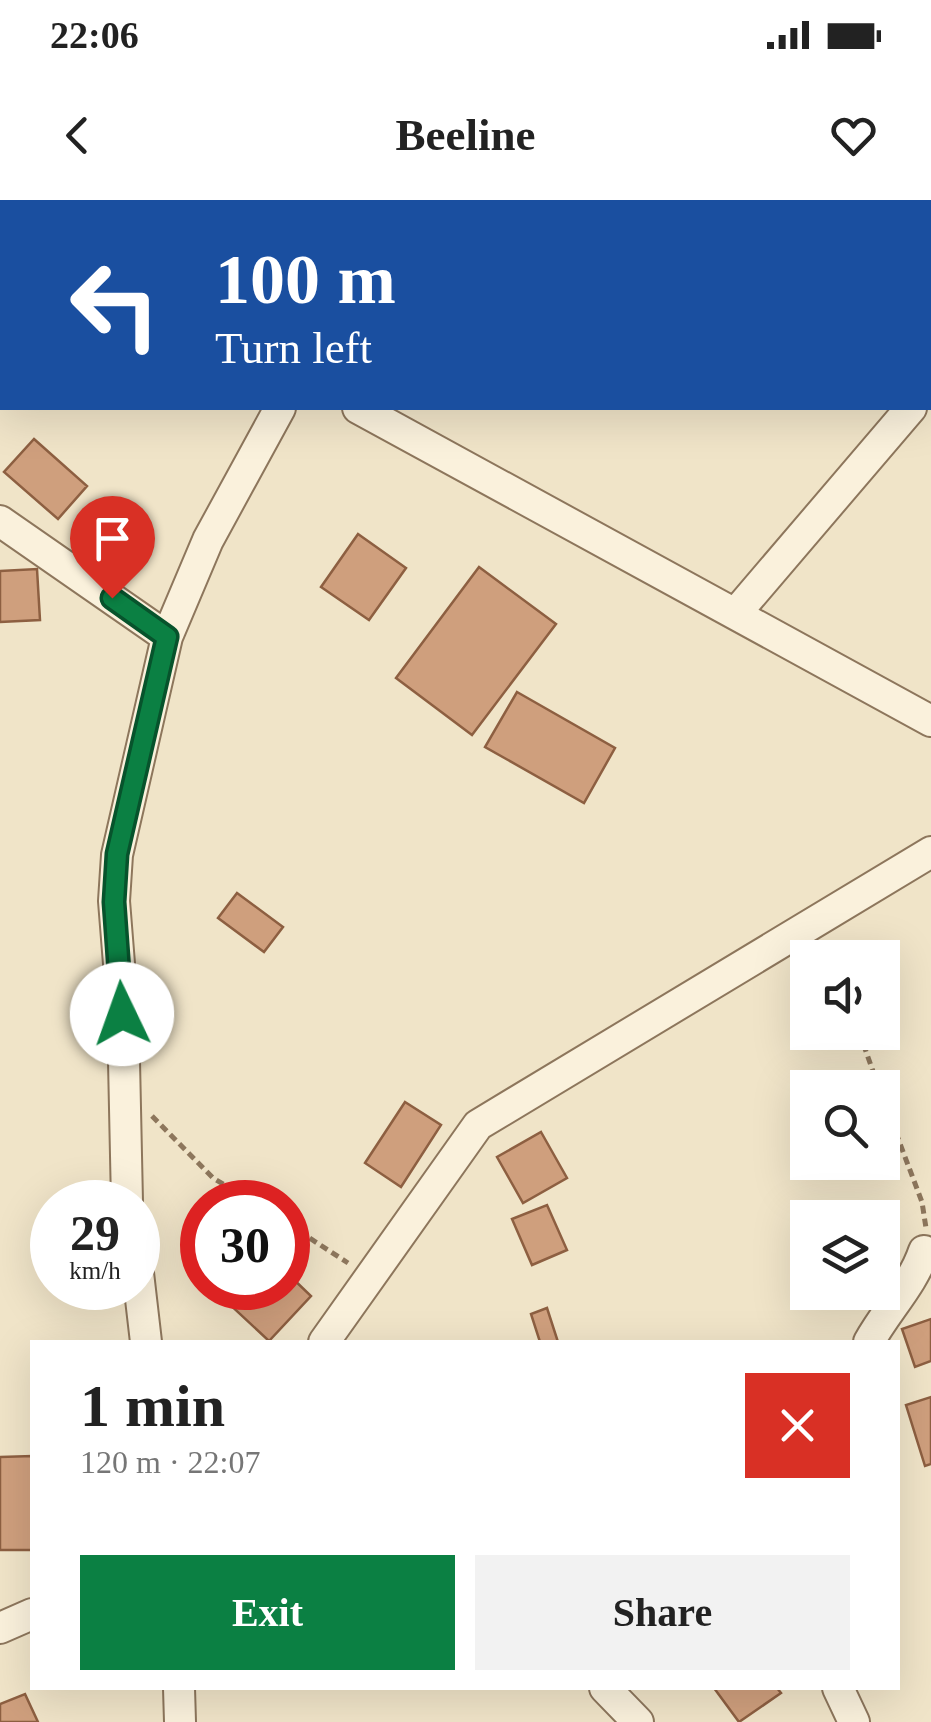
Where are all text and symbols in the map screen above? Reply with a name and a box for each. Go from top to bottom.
text: 22:06 [50,14,139,56]
icon: back [50,108,105,163]
icon: heart [826,108,881,163]
text: Beeline [396,110,535,160]
icon: left [50,240,180,370]
text: 100 m [215,241,396,318]
text: Turn left [215,323,372,373]
pin [70,496,155,599]
icon: arrive [85,511,140,566]
map controls [790,940,900,1310]
button: sound [790,940,900,1050]
position arrow [70,962,174,1066]
button: search [790,1070,900,1180]
speed limit sign: 30 [180,1180,310,1310]
button: layers [790,1200,900,1310]
text: 29 [70,1205,120,1261]
text: km/h [69,1257,121,1284]
text: 1 min [80,1373,225,1439]
button: close [745,1373,850,1478]
text: 120 m · 22:07 [80,1444,260,1480]
button: Exit [80,1555,455,1670]
button: Share [475,1555,850,1670]

